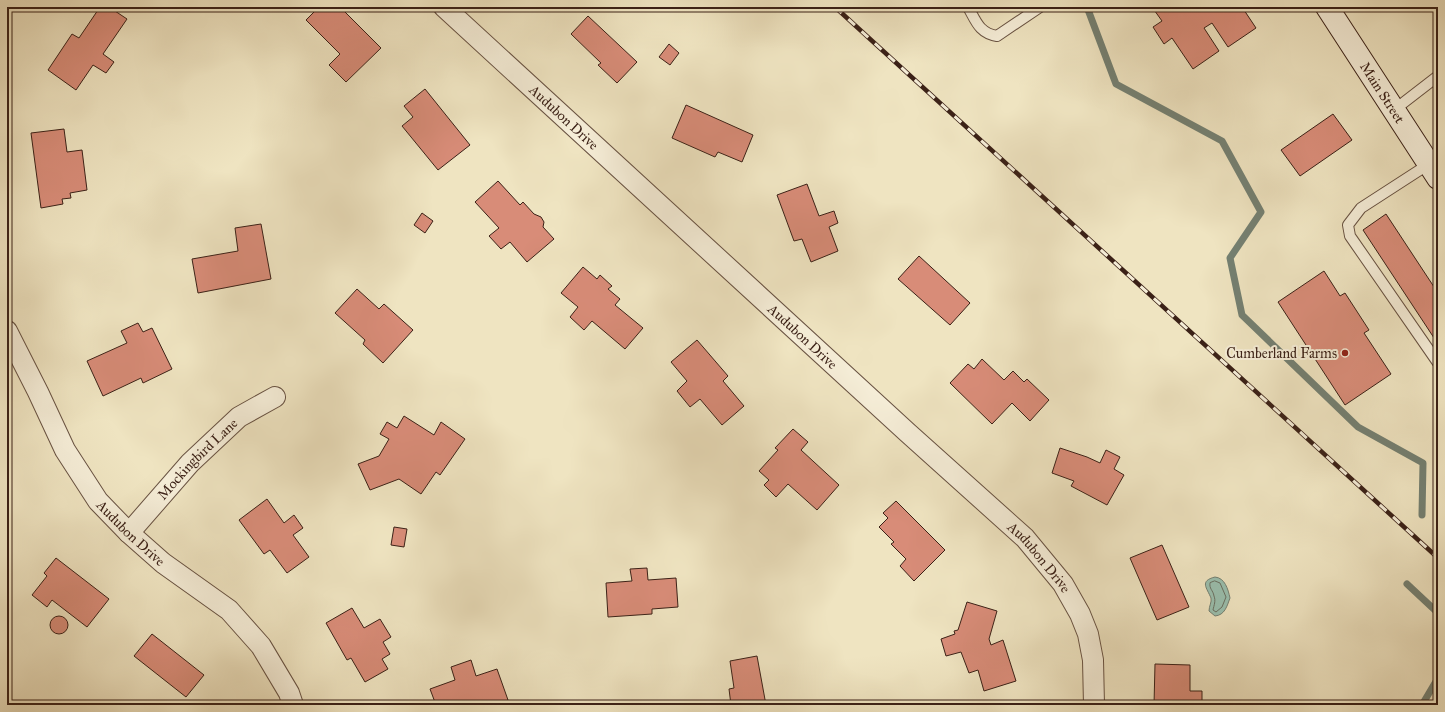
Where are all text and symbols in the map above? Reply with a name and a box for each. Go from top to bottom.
street label: Main Street [1356,59,1409,126]
street label: Audubon Drive [525,80,602,153]
street label: Audubon Drive [764,300,841,373]
place label: Cumberland Farms [1226,345,1337,362]
marker: Cumberland Farms [1340,348,1350,358]
street label: Mockingbird Lane [154,414,241,503]
street label: Audubon Drive [92,496,169,570]
street label: Audubon Drive [1004,518,1075,596]

